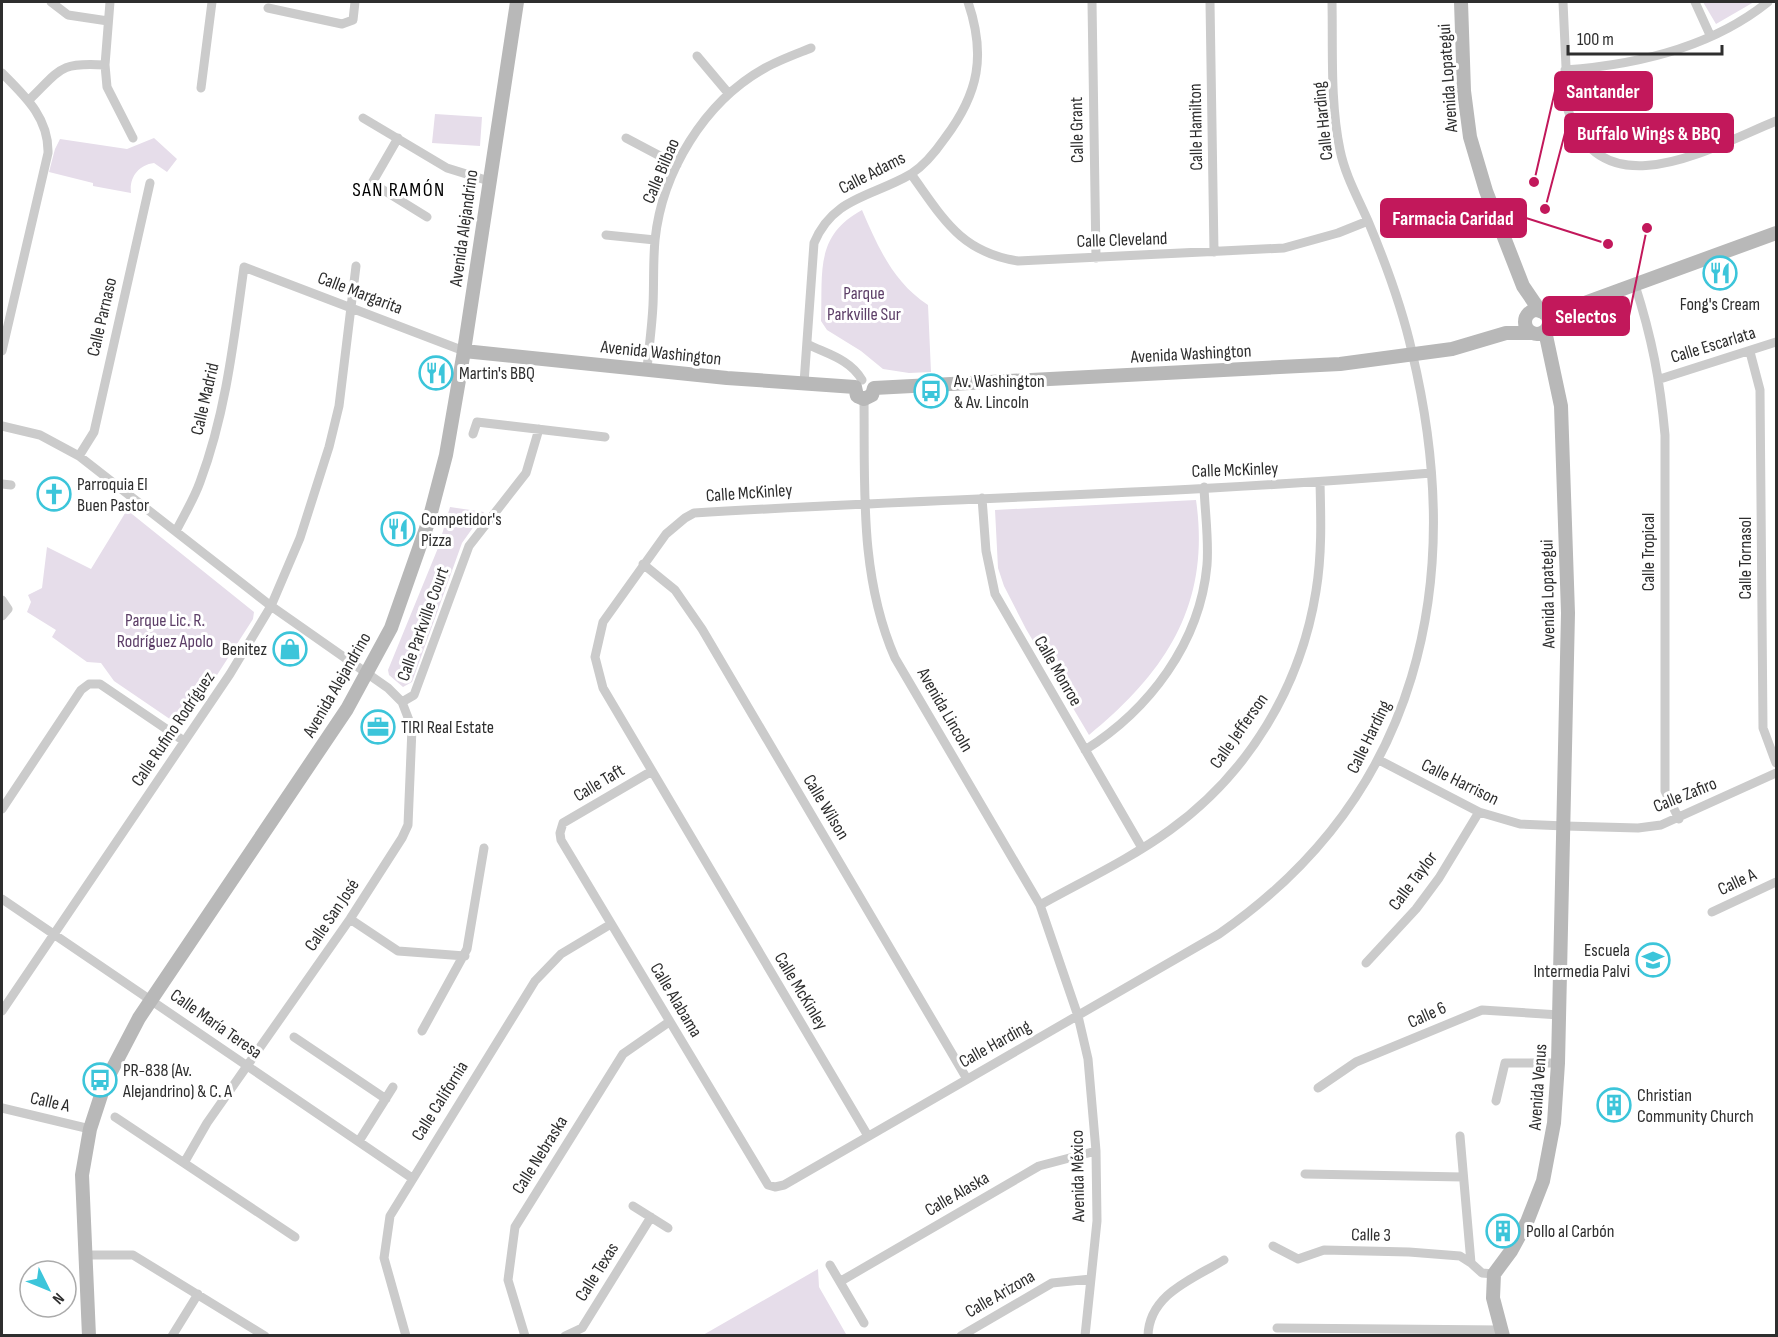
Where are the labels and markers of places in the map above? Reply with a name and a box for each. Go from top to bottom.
callout: Santander [1555,72,1652,110]
callout: Buffalo Wings & BBQ [1565,114,1733,152]
callout: Farmacia Caridad [1381,199,1526,237]
restaurant icon: Fong's Cream [1702,255,1738,291]
place label: Fong's Cream [1680,294,1760,315]
callout: Selectos [1543,297,1629,335]
restaurant icon: Martin's BBQ [418,355,454,391]
place label: Martin's BBQ [459,363,535,384]
place label: Av. Washington & Av. Lincoln [953,371,1045,413]
bus stop icon: Av. Washington & Av. Lincoln [913,373,949,409]
place label: Parroquia El Buen Pastor [77,474,149,516]
church icon: Parroquia El Buen Pastor [36,476,72,512]
place label: Competidor's Pizza [421,509,502,551]
restaurant icon: Competidor's Pizza [380,511,416,547]
shop icon: Benitez [272,631,308,667]
place label: Benitez [222,639,268,660]
office icon: TIRI Real Estate [360,709,396,745]
place label: TIRI Real Estate [401,717,494,738]
place label: Escuela Intermedia Palvi [1533,940,1630,982]
school or university icon: Escuela Intermedia Palvi [1635,942,1671,978]
place label: PR-838 (Av. Alejandrino) & C. A [122,1060,232,1102]
bus stop icon: PR-838 (Av. Alejandrino) & C. A [82,1062,118,1098]
place label: Christian Community Church [1637,1085,1754,1127]
building icon: Christian Community Church [1596,1087,1632,1123]
building icon: Pollo al Carbón [1485,1213,1521,1249]
place label: Pollo al Carbón [1526,1221,1614,1242]

